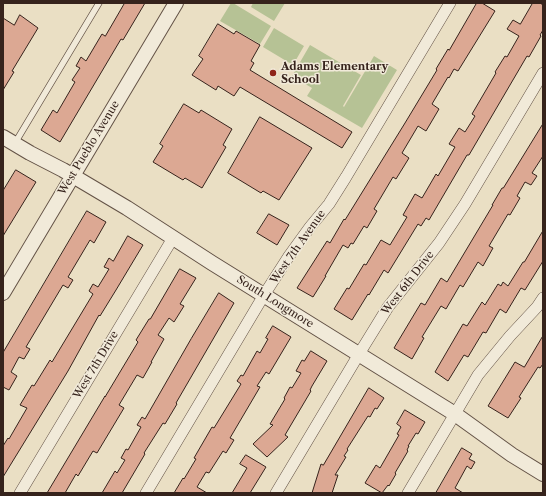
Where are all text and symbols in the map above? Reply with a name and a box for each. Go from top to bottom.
place label: Adams Elementary School [281,60,388,86]
marker: Adams Elementary School [268,68,278,78]
street label: West Pueblo Avenue [56,98,122,198]
street label: West 7th Avenue [268,208,328,286]
street label: West 6th Drive [379,248,437,318]
street label: South Longmore [234,273,316,331]
street label: West 7th Drive [71,329,121,401]

